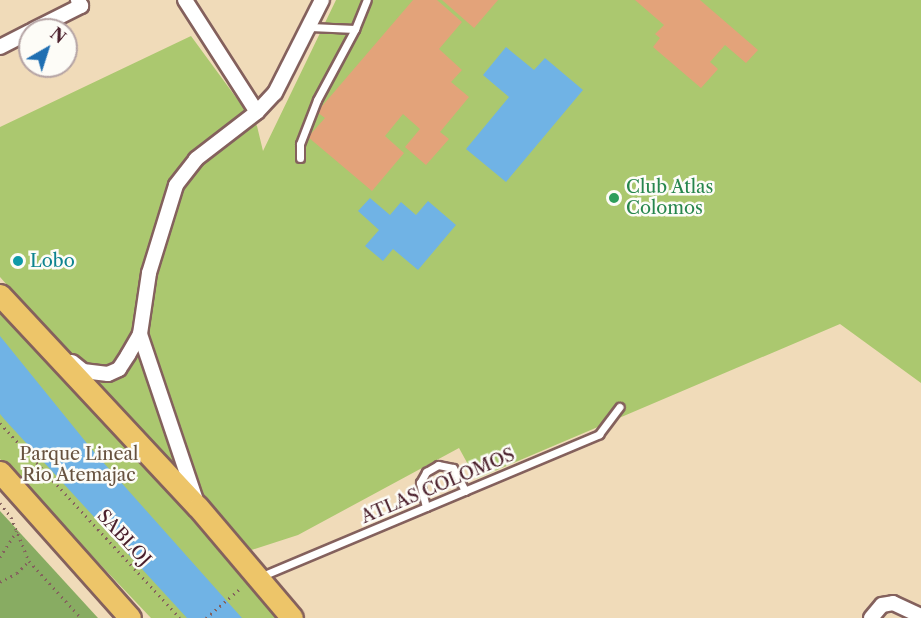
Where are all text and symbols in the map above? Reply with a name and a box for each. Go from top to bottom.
north arrow [18,18,78,78]
text: N [46,23,70,48]
place label: Club Atlas Colomos [626,177,714,219]
marker: Club Atlas Colomos [607,191,621,205]
place label: Lobo [30,250,75,272]
marker: Lobo [11,254,25,268]
park label: Parque Lineal Rio Atemajac [20,444,138,486]
street label: ATLAS COLOMOS [358,444,518,528]
street label: SABLOJ [92,505,156,571]

